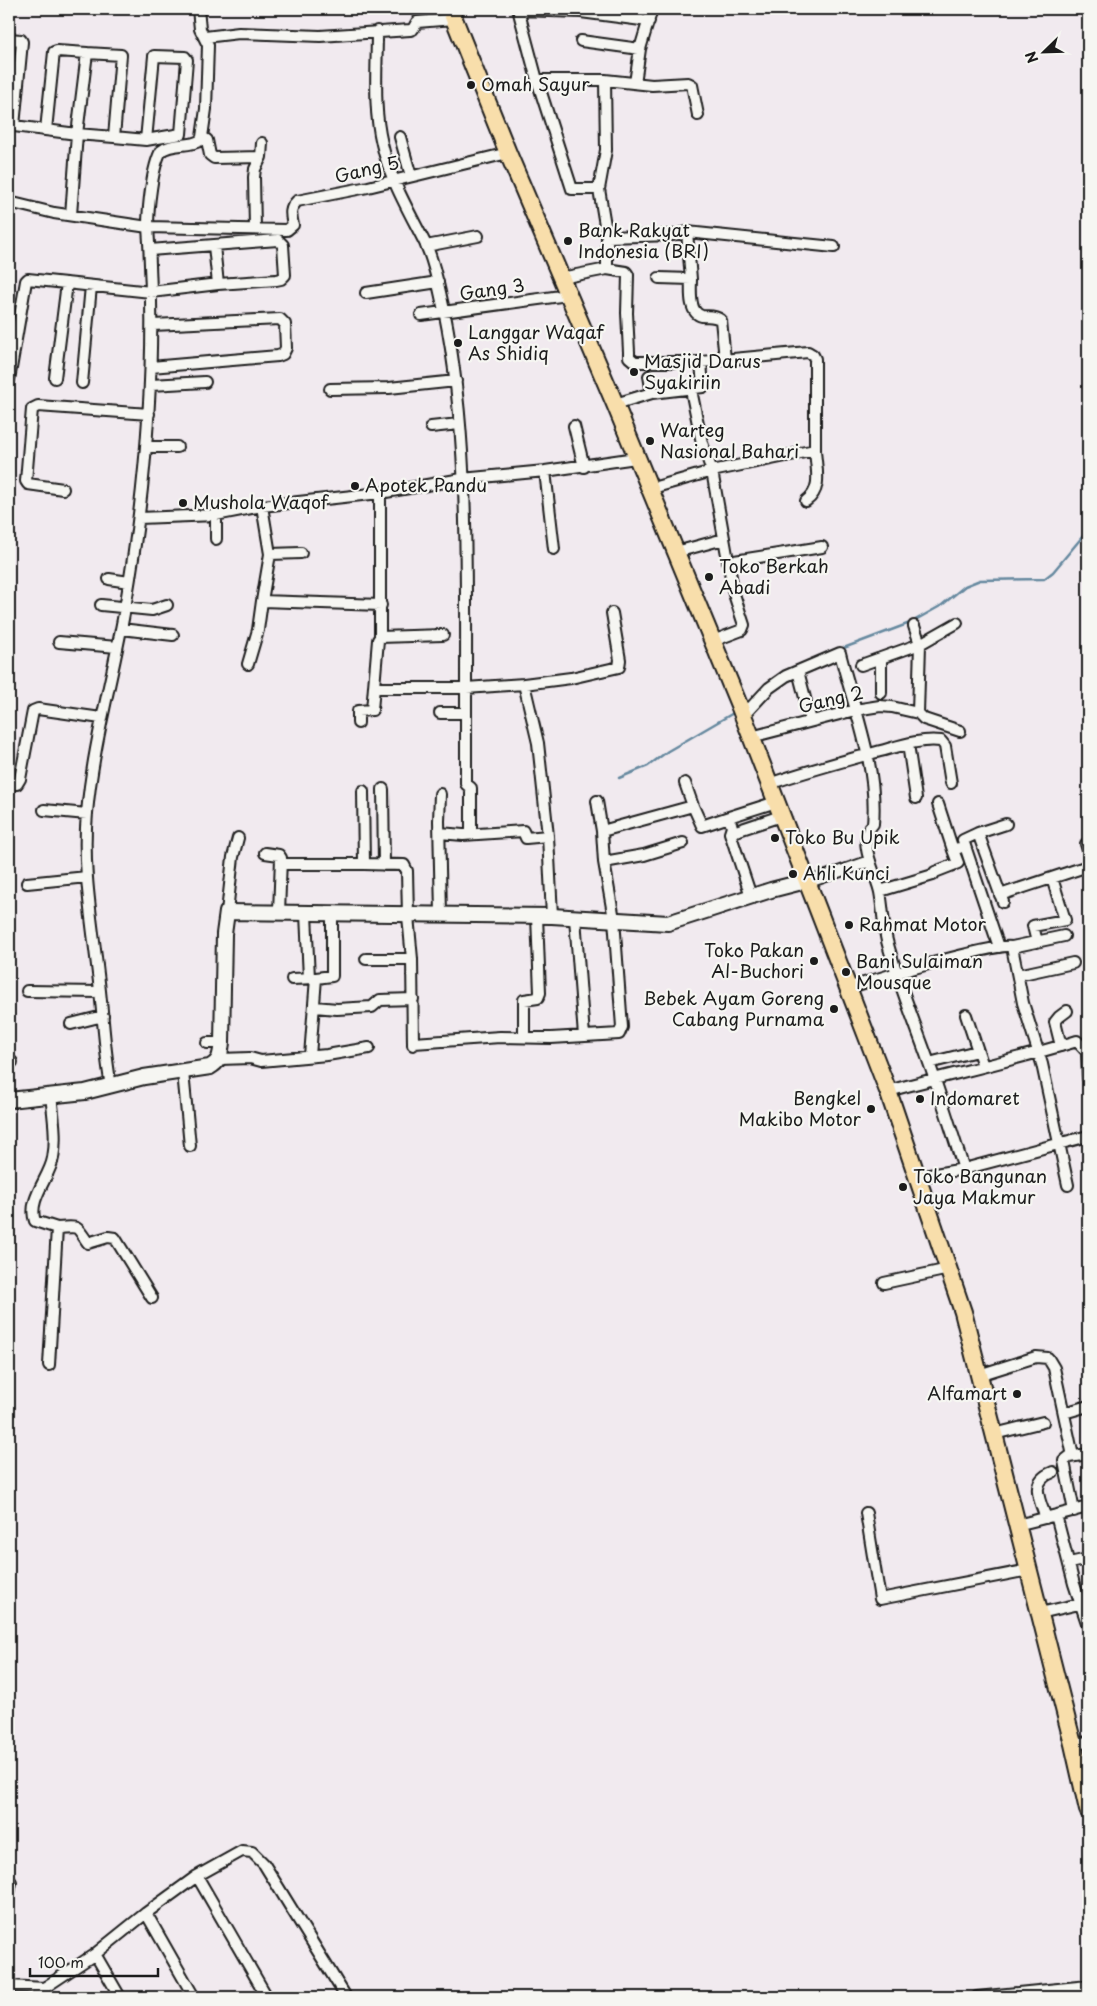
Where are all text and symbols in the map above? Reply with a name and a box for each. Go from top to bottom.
north arrow [1020,28,1070,78]
text: N [1020,48,1043,66]
place label: Omah Sayur [481,70,590,97]
marker: Omah Sayur [465,79,477,91]
street label: Gang 5 [332,148,402,189]
place label: Bank Rakyat Indonesia (BRI) [578,216,709,264]
marker: Bank Rakyat Indonesia (BRI) [562,235,574,247]
street label: Gang 3 [458,271,526,306]
place label: Langgar Waqaf As Shidiq [468,318,605,366]
marker: Langgar Waqaf As Shidiq [452,337,464,349]
place label: Masjid Darus Syakiriin [644,347,761,395]
marker: Masjid Darus Syakiriin [628,366,640,378]
place label: Warteg Nasional Bahari [660,416,799,464]
marker: Warteg Nasional Bahari [644,435,656,447]
place label: Apotek Pandu [365,471,487,498]
marker: Apotek Pandu [349,480,361,492]
place label: Mushola Waqof [193,488,330,515]
marker: Mushola Waqof [177,497,189,509]
place label: Toko Berkah Abadi [719,552,829,600]
marker: Toko Berkah Abadi [703,571,715,583]
street label: Gang 2 [796,678,866,719]
place label: Toko Bu Upik [785,823,900,850]
marker: Toko Bu Upik [769,832,781,844]
place label: Ahli Kunci [803,859,890,886]
marker: Ahli Kunci [787,868,799,880]
place label: Rahmat Motor [859,910,986,937]
marker: Rahmat Motor [843,919,855,931]
place label: Toko Pakan Al-Buchori [704,936,804,984]
place label: Bani Sulaiman Mousque [856,947,983,995]
marker: Toko Pakan Al-Buchori [808,955,820,967]
marker: Bani Sulaiman Mousque [840,966,852,978]
place label: Bebek Ayam Goreng Cabang Purnama [643,984,825,1032]
marker: Bebek Ayam Goreng Cabang Purnama [828,1003,840,1015]
place label: Bengkel Makibo Motor [739,1084,862,1132]
place label: Indomaret [930,1084,1020,1111]
marker: Indomaret [914,1093,926,1105]
marker: Bengkel Makibo Motor [865,1103,877,1115]
place label: Toko Bangunan Jaya Makmur [913,1162,1047,1210]
marker: Toko Bangunan Jaya Makmur [897,1181,909,1193]
place label: Alfamart [927,1379,1007,1406]
marker: Alfamart [1011,1388,1023,1400]
scale bar [30,1946,158,1978]
text: 100 m [38,1950,84,1973]

